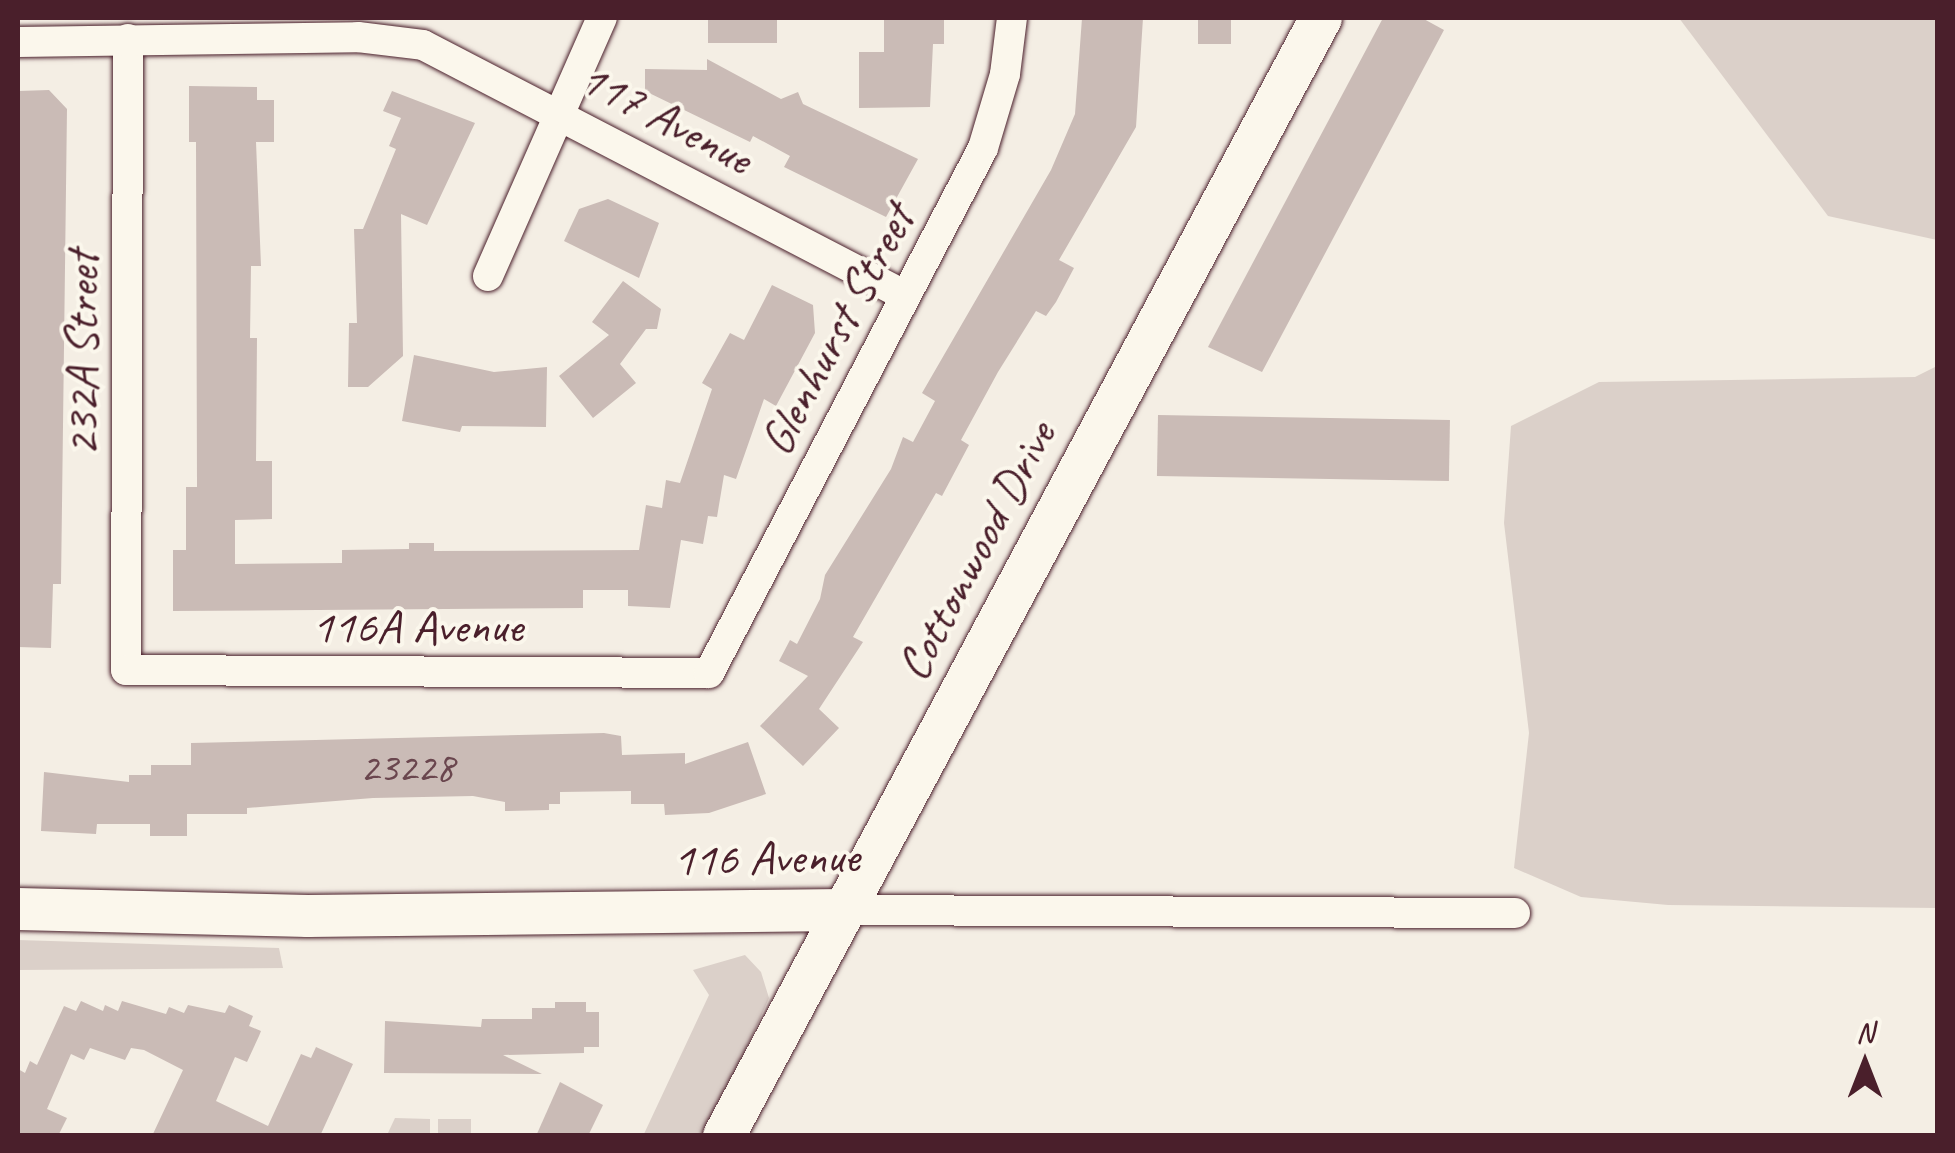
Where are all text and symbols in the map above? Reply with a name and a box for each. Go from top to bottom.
street label: 117 Avenue [570,49,762,187]
street label: Glenhurst Street [747,195,927,465]
street label: 232A Street [53,251,111,457]
street label: Cottonwood Drive [884,412,1068,690]
street label: 116A Avenue [312,598,522,656]
house number: 23228 [360,743,454,793]
street label: 116 Avenue [672,828,860,888]
north arrow [1815,1013,1915,1113]
text: N [1856,1015,1874,1050]

